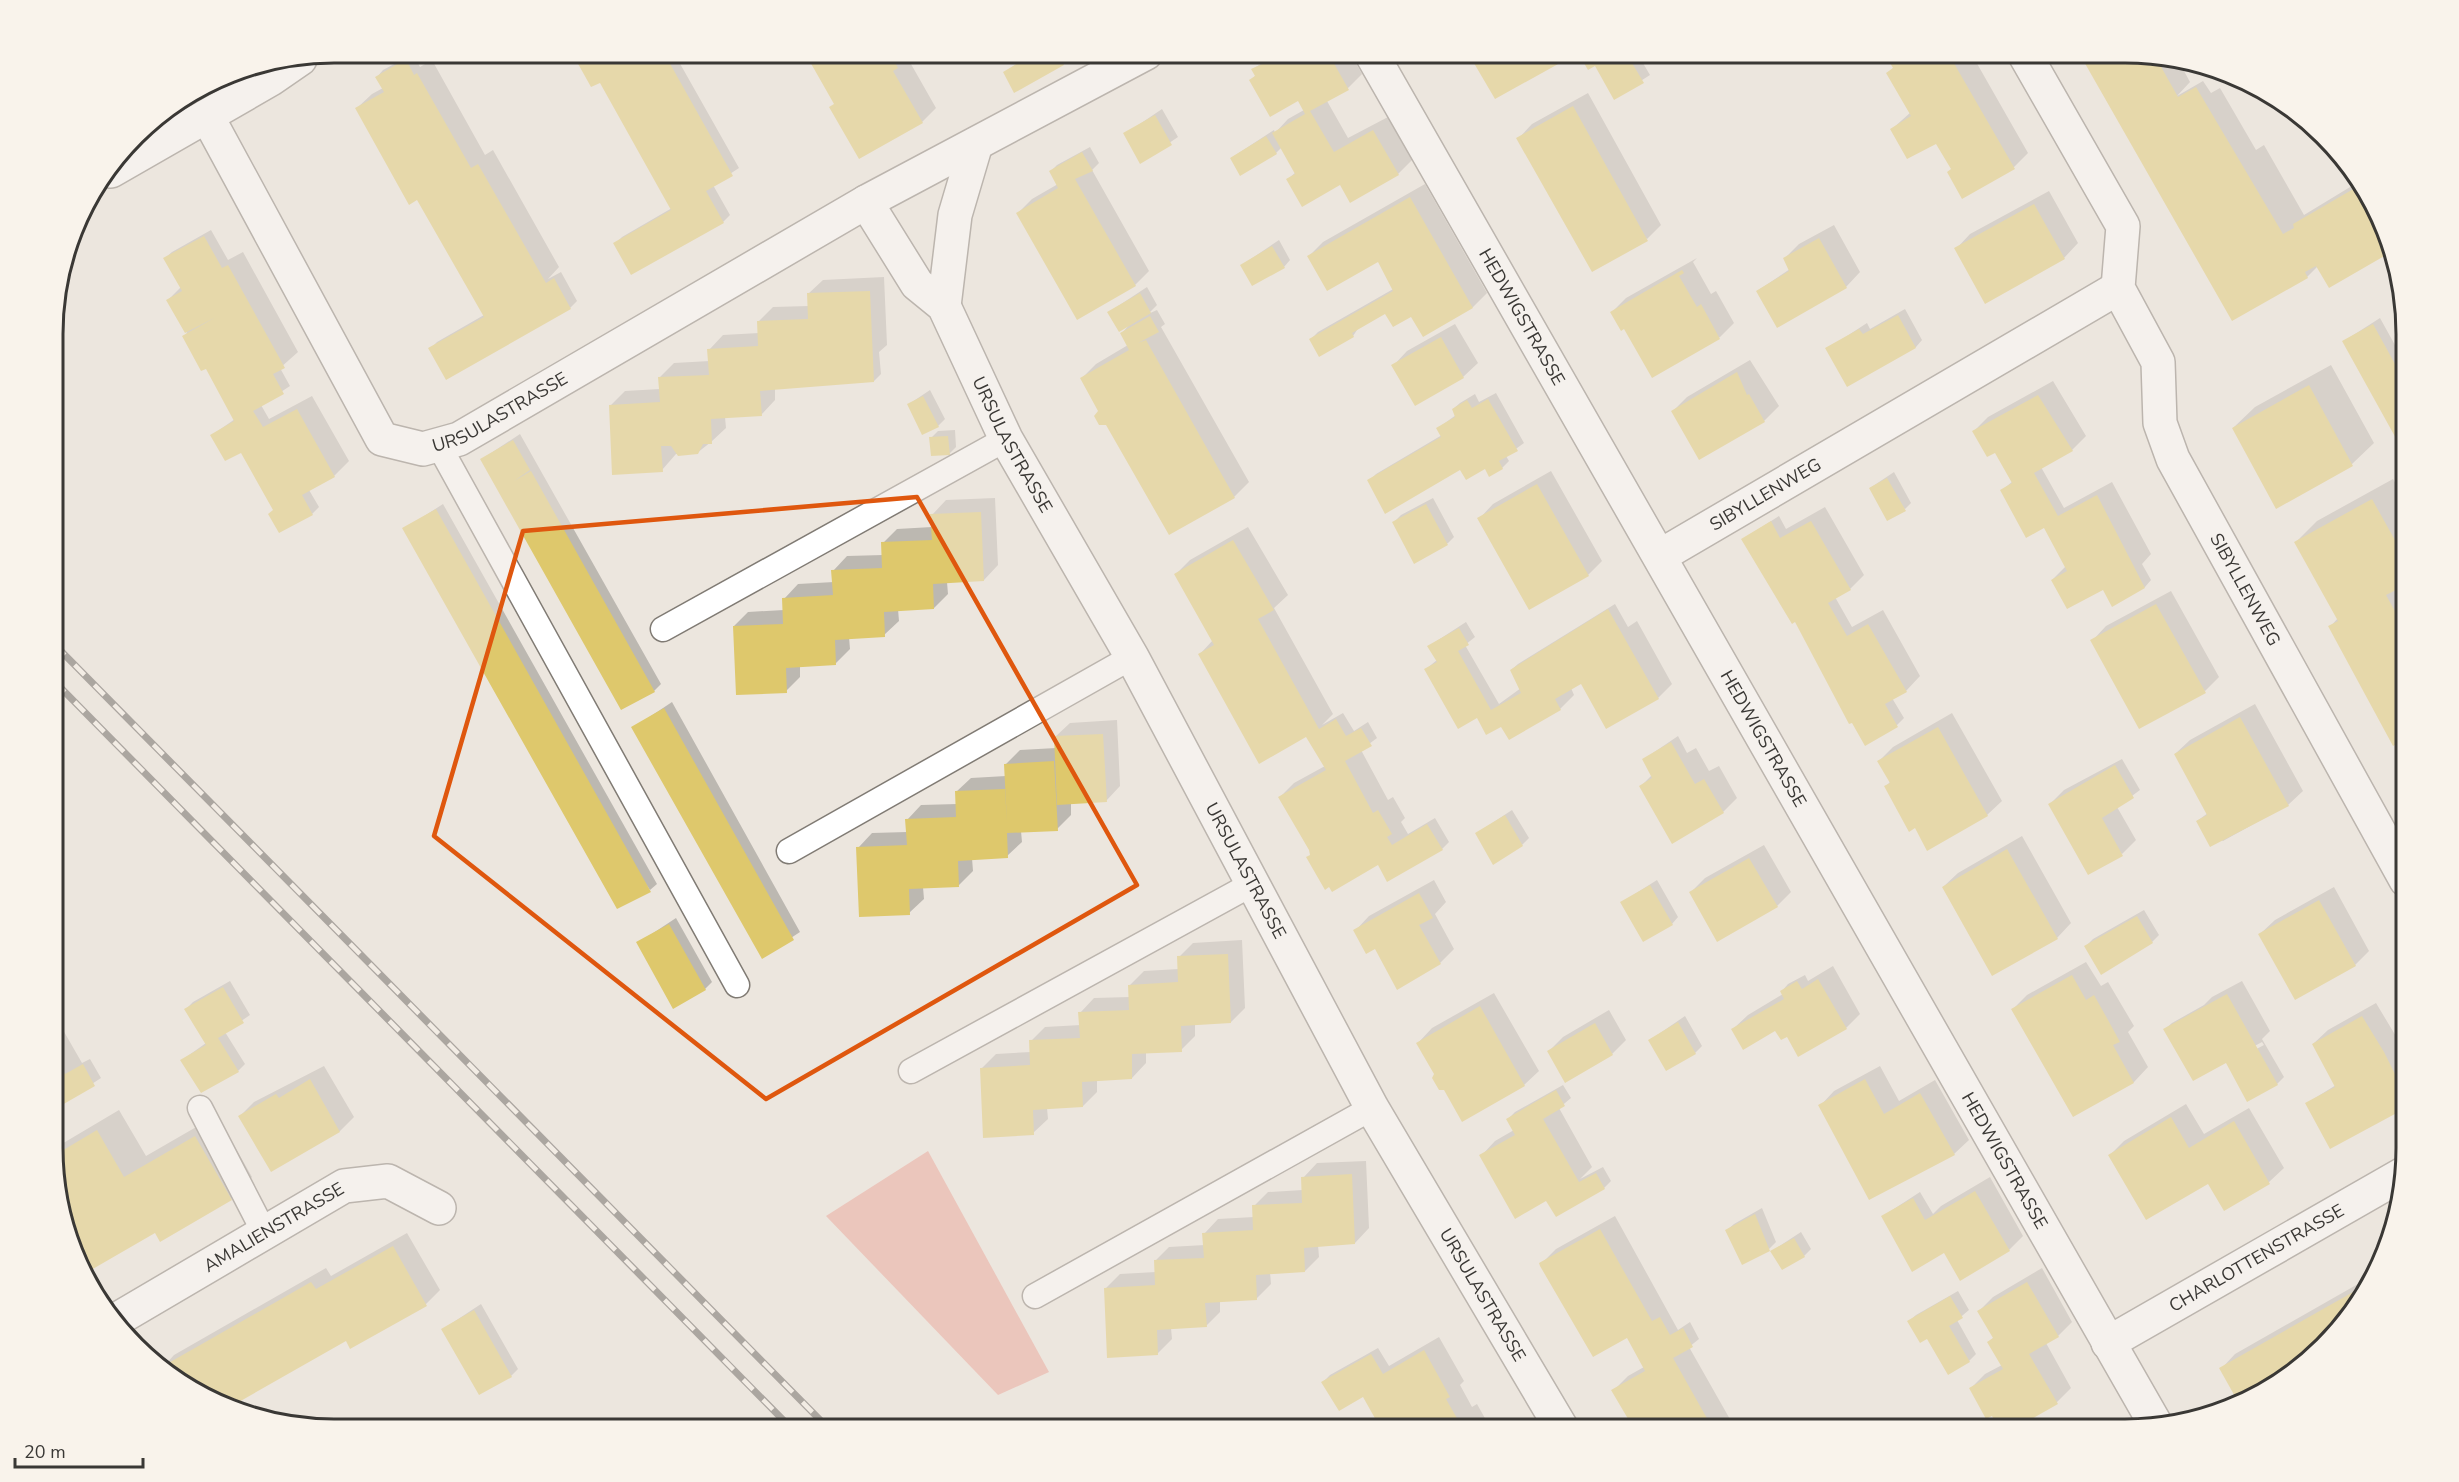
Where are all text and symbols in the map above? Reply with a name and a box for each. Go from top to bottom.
street label: HEDWIGSTRASSE [1473,244,1571,390]
street label: URSULASTRASSE [429,366,572,458]
street label: URSULASTRASSE [967,373,1058,517]
street label: SIBYLLENWEG [1705,452,1825,536]
street label: SIBYLLENWEG [2204,529,2286,650]
street label: HEDWIGSTRASSE [1715,666,1812,811]
street label: URSULASTRASSE [1200,798,1292,943]
street label: HEDWIGSTRASSE [1956,1088,2053,1233]
street label: AMALIENSTRASSE [199,1177,348,1278]
street label: CHARLOTTENSTRASSE [2164,1198,2348,1318]
street label: URSULASTRASSE [1434,1224,1531,1366]
scale bar [15,1431,142,1469]
text: 20 m [24,1440,66,1464]

